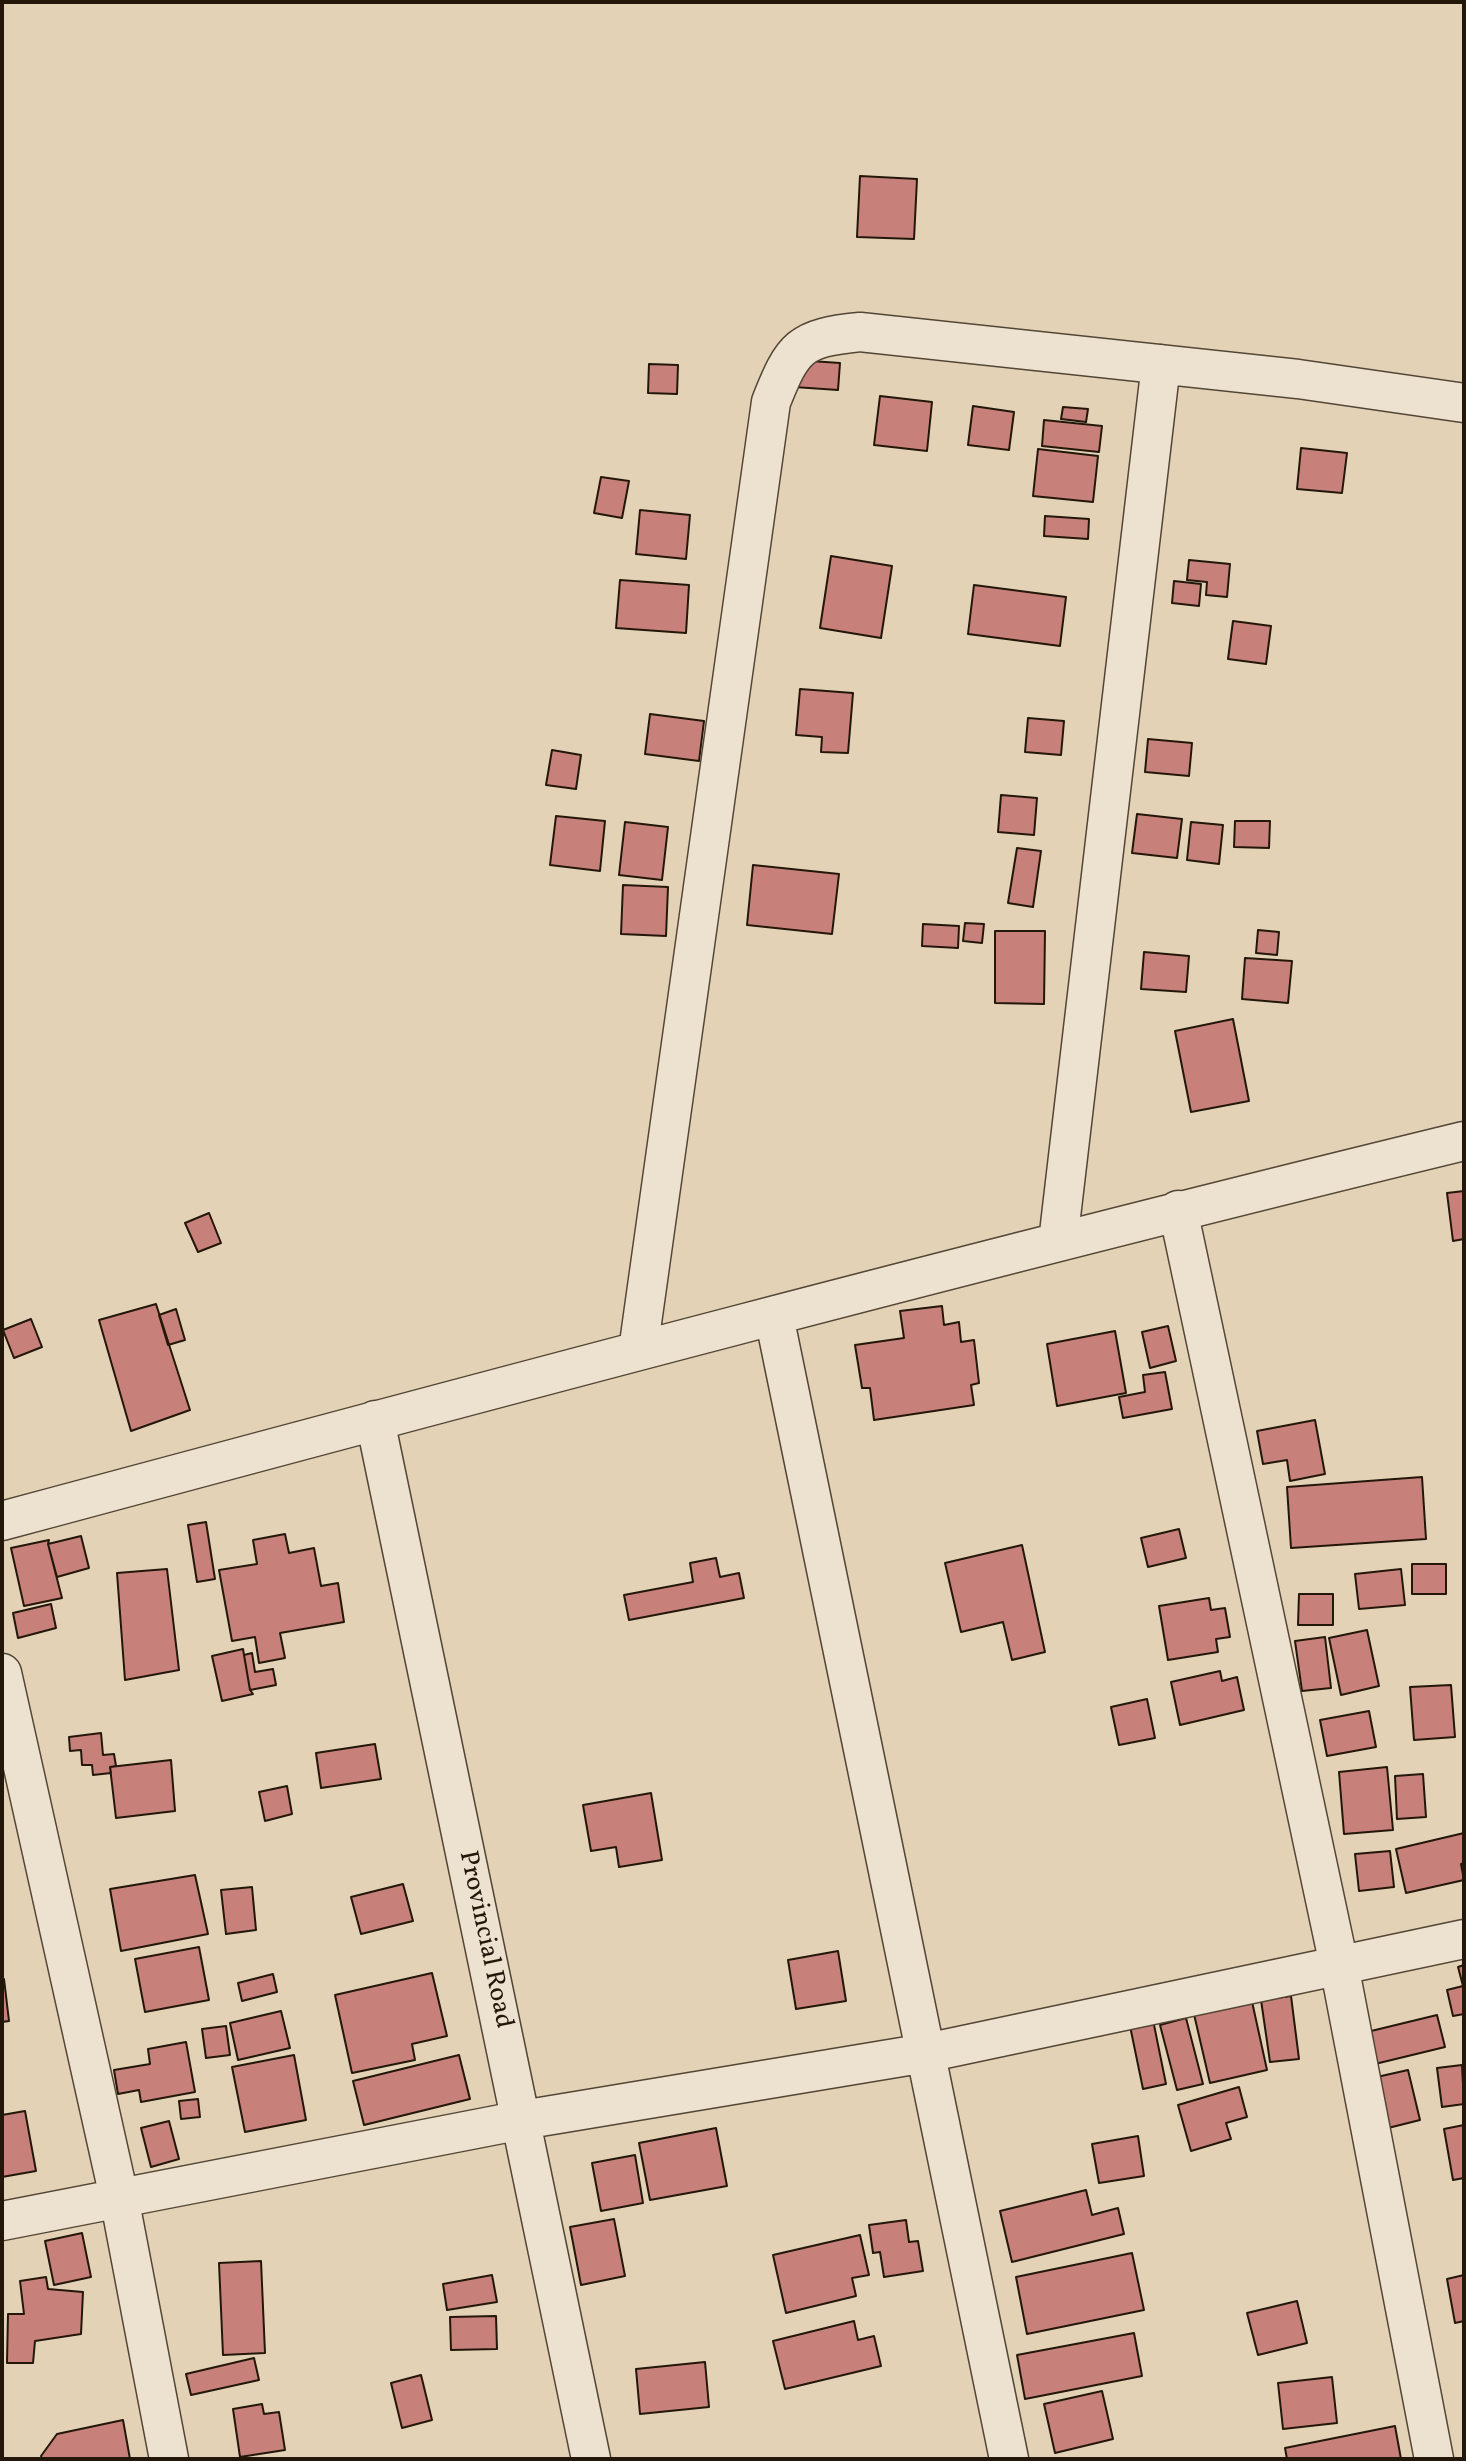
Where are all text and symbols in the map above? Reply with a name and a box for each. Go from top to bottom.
street label: Provincial Road [450,1848,518,2032]

